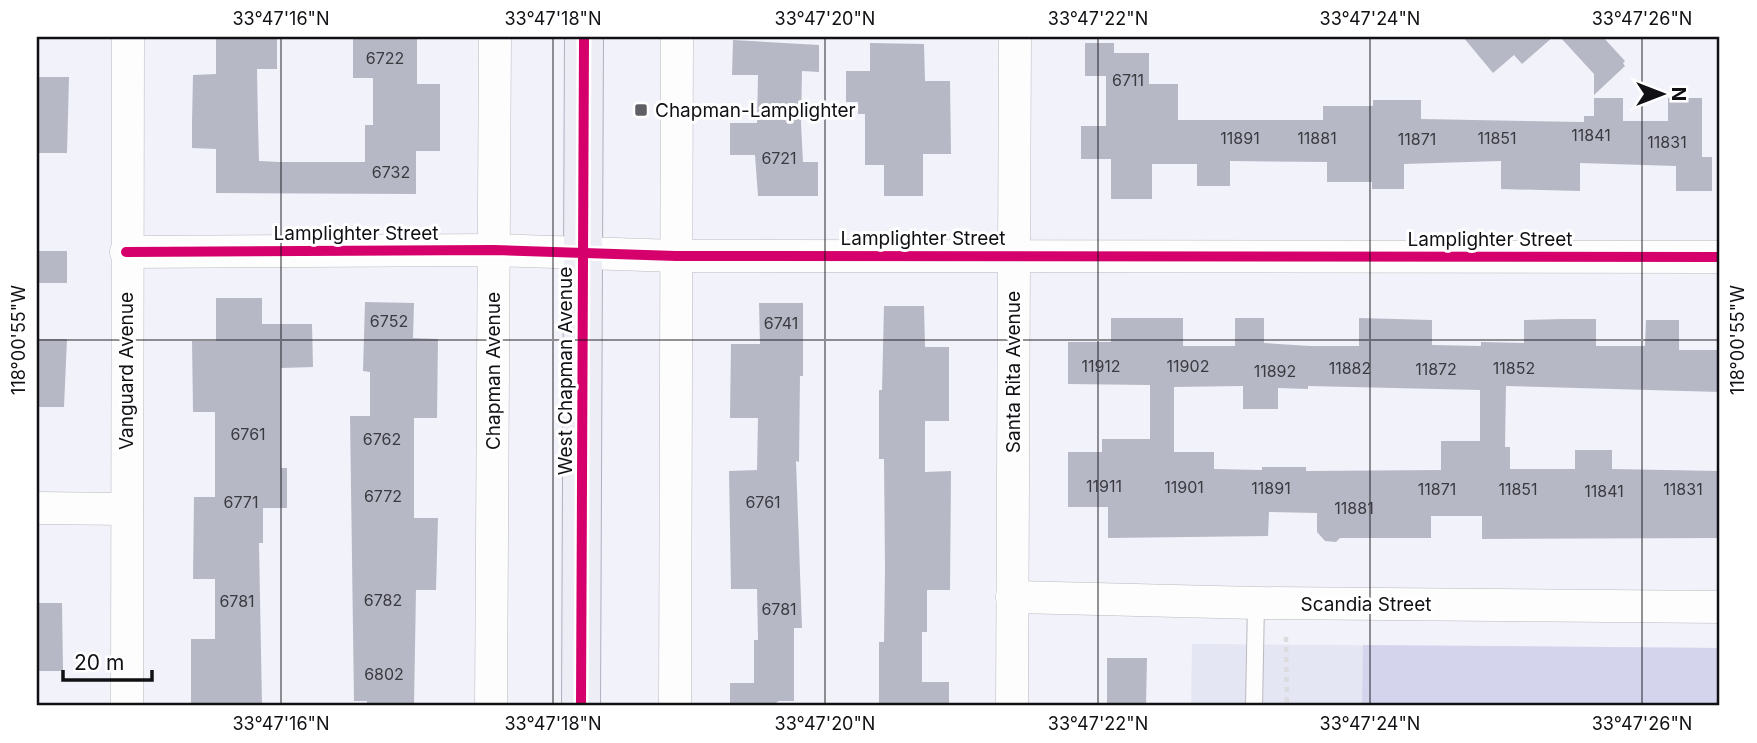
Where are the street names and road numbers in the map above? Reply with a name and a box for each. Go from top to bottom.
street label: Lamplighter Street [274,222,439,245]
street label: Lamplighter Street [841,227,1006,250]
street label: Lamplighter Street [1408,228,1573,251]
street label: West Chapman Avenue [554,267,577,475]
street label: Santa Rita Avenue [1002,291,1025,453]
street label: Vanguard Avenue [115,292,138,450]
street label: Chapman Avenue [482,292,505,450]
street label: Scandia Street [1301,593,1432,616]

